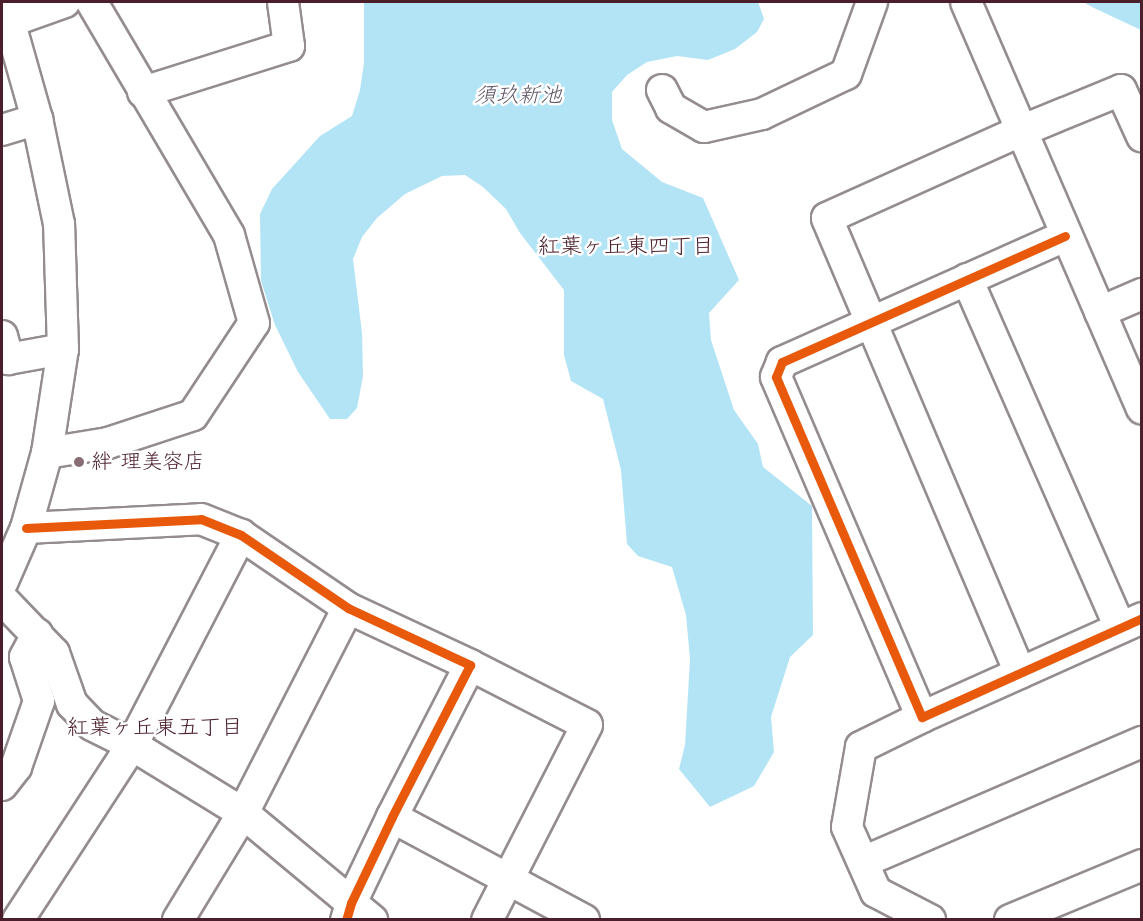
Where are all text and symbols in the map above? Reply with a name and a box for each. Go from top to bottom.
water label: 須玖新池 [474,83,562,109]
district label: 紅葉ヶ丘東四丁目 [538,234,714,260]
place label: 絆 理美容店 [91,449,204,475]
marker: 絆 理美容店 [72,455,86,469]
district label: 紅葉ヶ丘東五丁目 [67,715,243,741]

